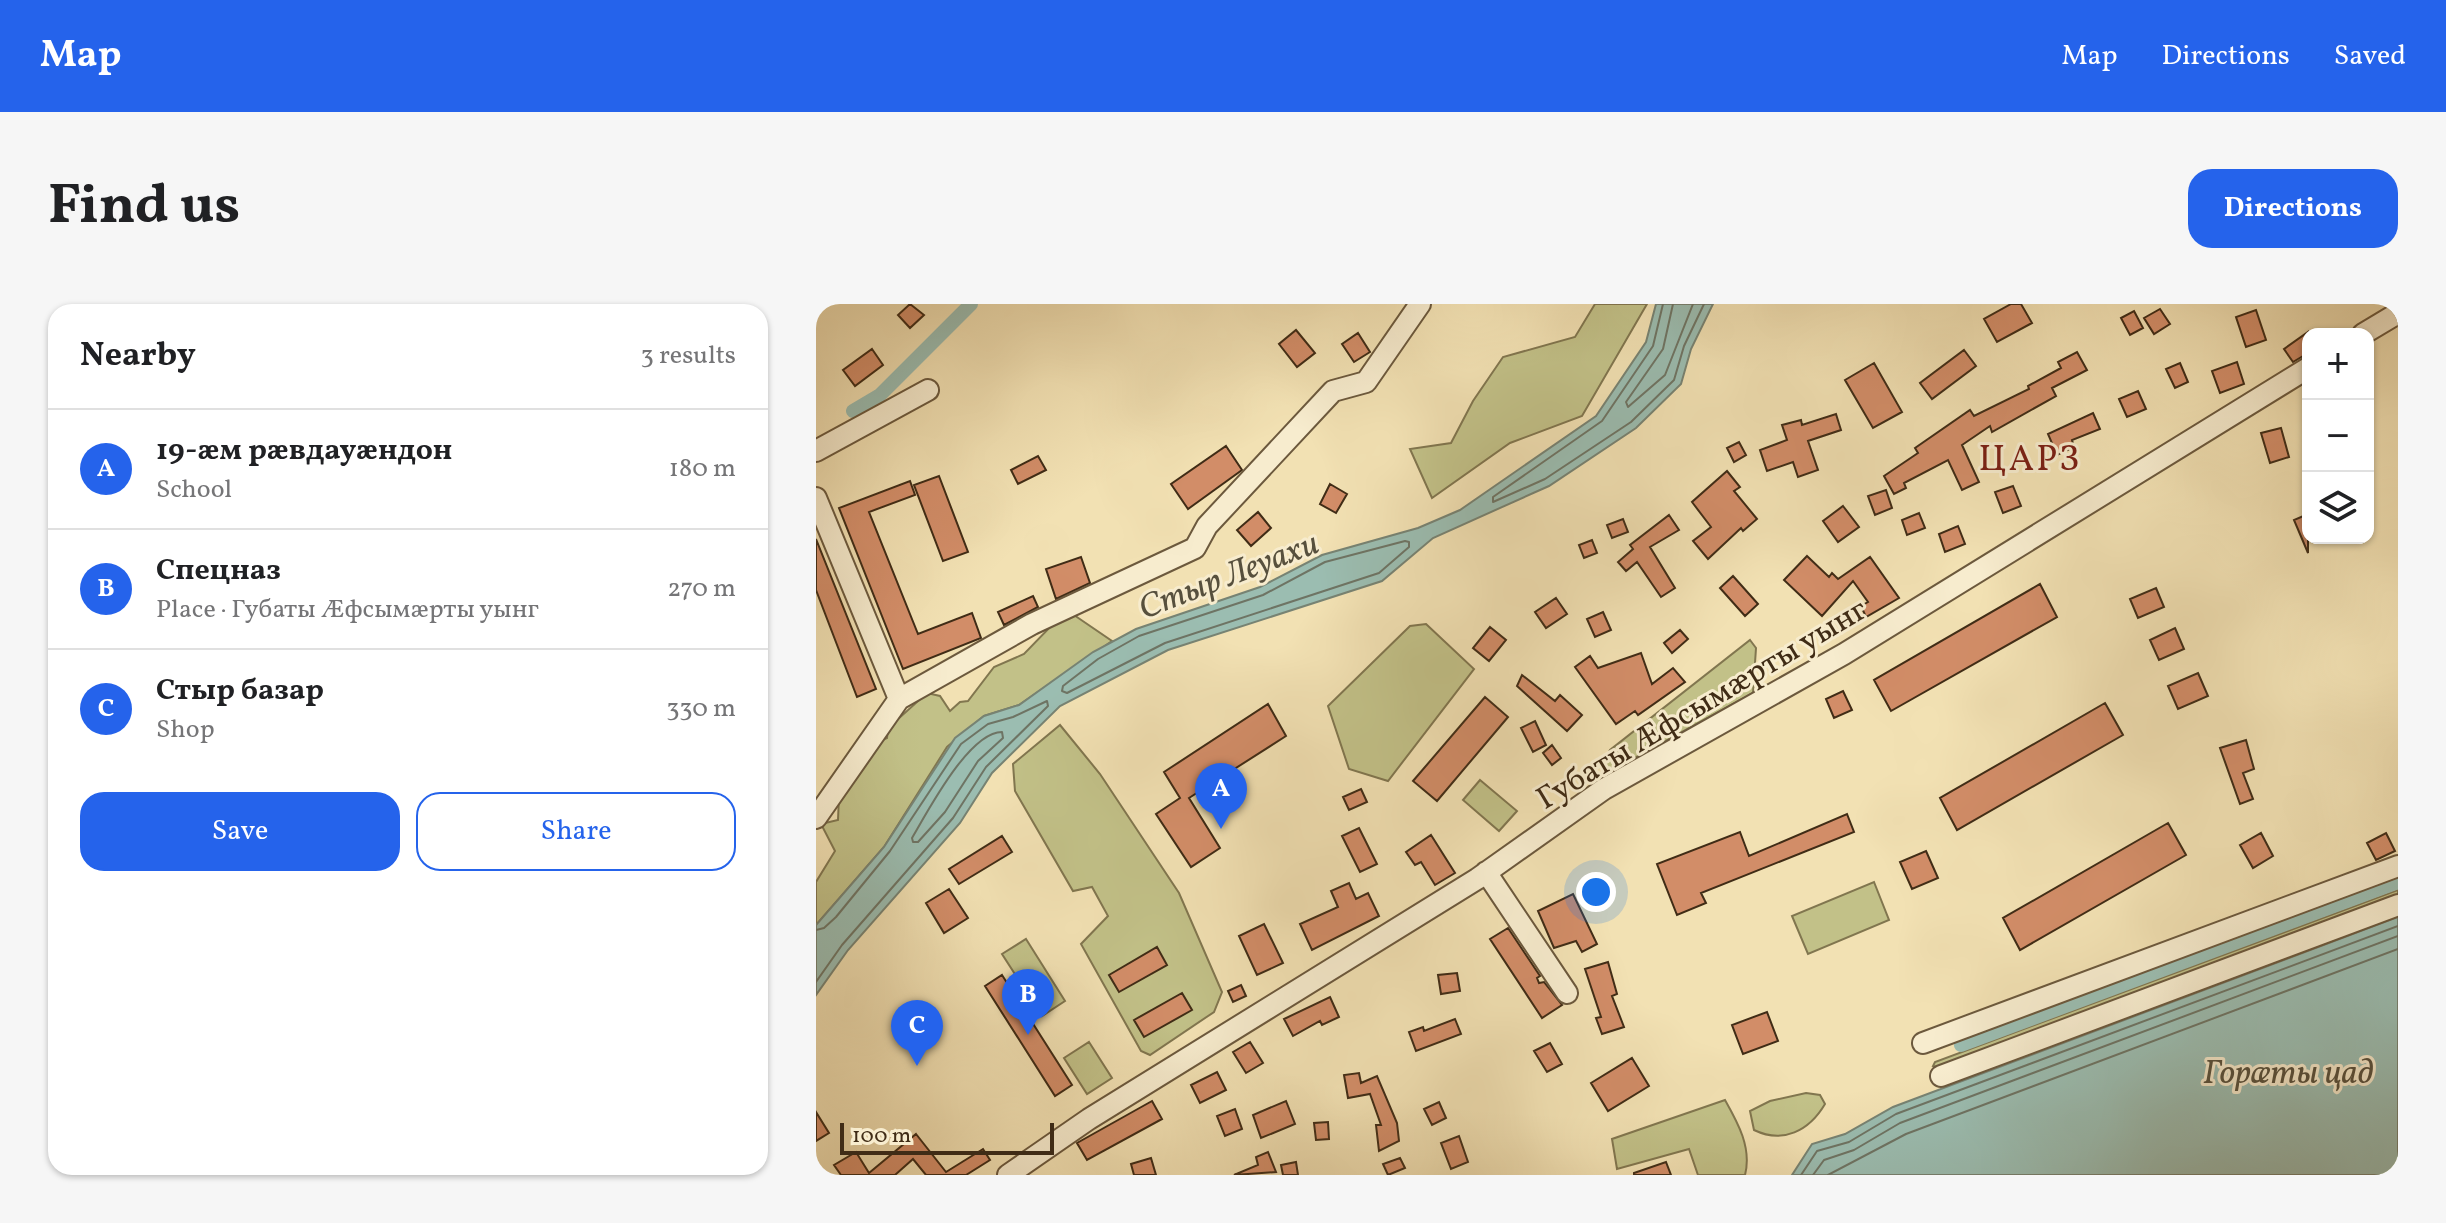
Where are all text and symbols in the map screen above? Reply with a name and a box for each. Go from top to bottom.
text: Map [40,30,121,83]
text: Map [2062,37,2118,76]
text: Directions [2162,37,2290,76]
text: Saved [2334,37,2406,76]
text: Find us [48,169,240,247]
button: Directions [2188,169,2398,248]
map controls [2302,328,2374,544]
button: + [2302,328,2374,400]
text: Nearby [80,333,196,380]
text: 3 results [640,338,736,374]
button: − [2302,400,2374,472]
text: 19-æм рӕвдауӕндон [156,430,452,472]
district label: ЦАРЗ [1978,436,2082,486]
text: A [97,451,115,487]
text: 180 m [669,451,736,487]
text: School [156,472,232,508]
button: layers [2302,472,2374,544]
water label: Стыр Леуахи [1132,521,1326,633]
text: Спецназ [156,550,281,592]
text: B [97,571,115,607]
text: 270 m [667,571,736,607]
street label: Губаты Æфсымæрты уынг [1529,589,1876,822]
text: Place · Губаты Æфсымæрты уынг [156,592,539,628]
text: Стыр базар [156,670,324,712]
text: C [98,691,114,727]
text: 330 m [666,691,736,727]
text: Shop [156,712,215,748]
pin: A [1195,763,1247,829]
button: Save [80,792,400,871]
button: Share [416,792,736,871]
your location [1576,872,1616,912]
pin: B [1002,969,1054,1035]
pin: C [891,1000,943,1066]
water label: Горӕты цад [2203,1051,2374,1098]
scale bar [840,1119,1054,1155]
text: 100 m [852,1121,911,1152]

